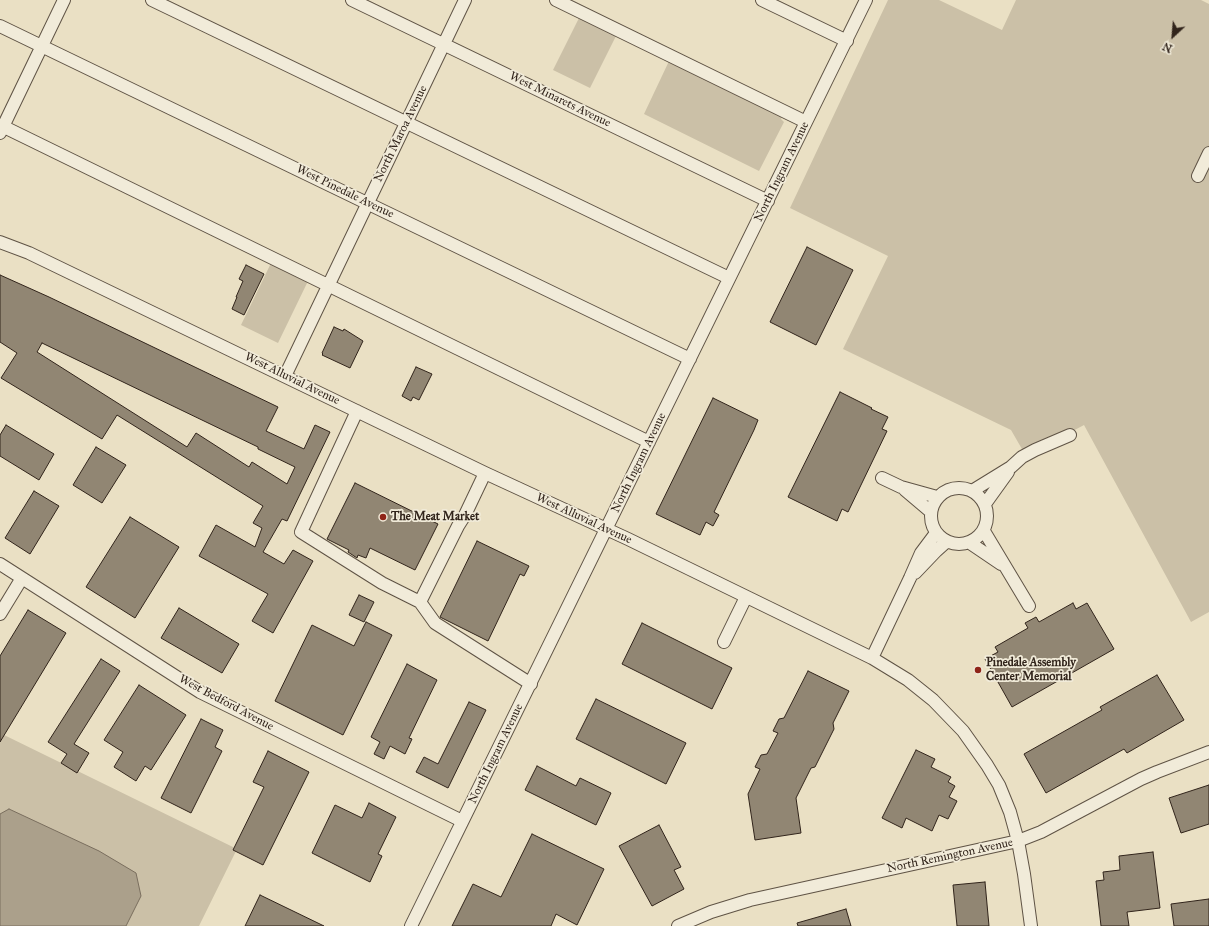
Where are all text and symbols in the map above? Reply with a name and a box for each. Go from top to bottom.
north arrow [1153,16,1193,56]
text: N [1160,39,1175,55]
street label: West Minarets Avenue [507,69,613,131]
street label: North Maroa Avenue [371,83,431,185]
street label: North Ingram Avenue [752,120,812,224]
street label: West Pinedale Avenue [294,162,396,222]
street label: West Alluvial Avenue [242,350,342,408]
street label: North Ingram Avenue [609,411,669,515]
street label: West Alluvial Avenue [534,490,634,548]
place label: The Meat Market [391,510,479,524]
marker: The Meat Market [378,512,388,522]
place label: Pinedale Assembly Center Memorial [986,656,1076,684]
marker: Pinedale Assembly Center Memorial [973,665,983,675]
street label: West Bedford Avenue [176,672,276,734]
street label: North Ingram Avenue [466,702,526,806]
street label: North Remington Avenue [886,836,1014,876]

